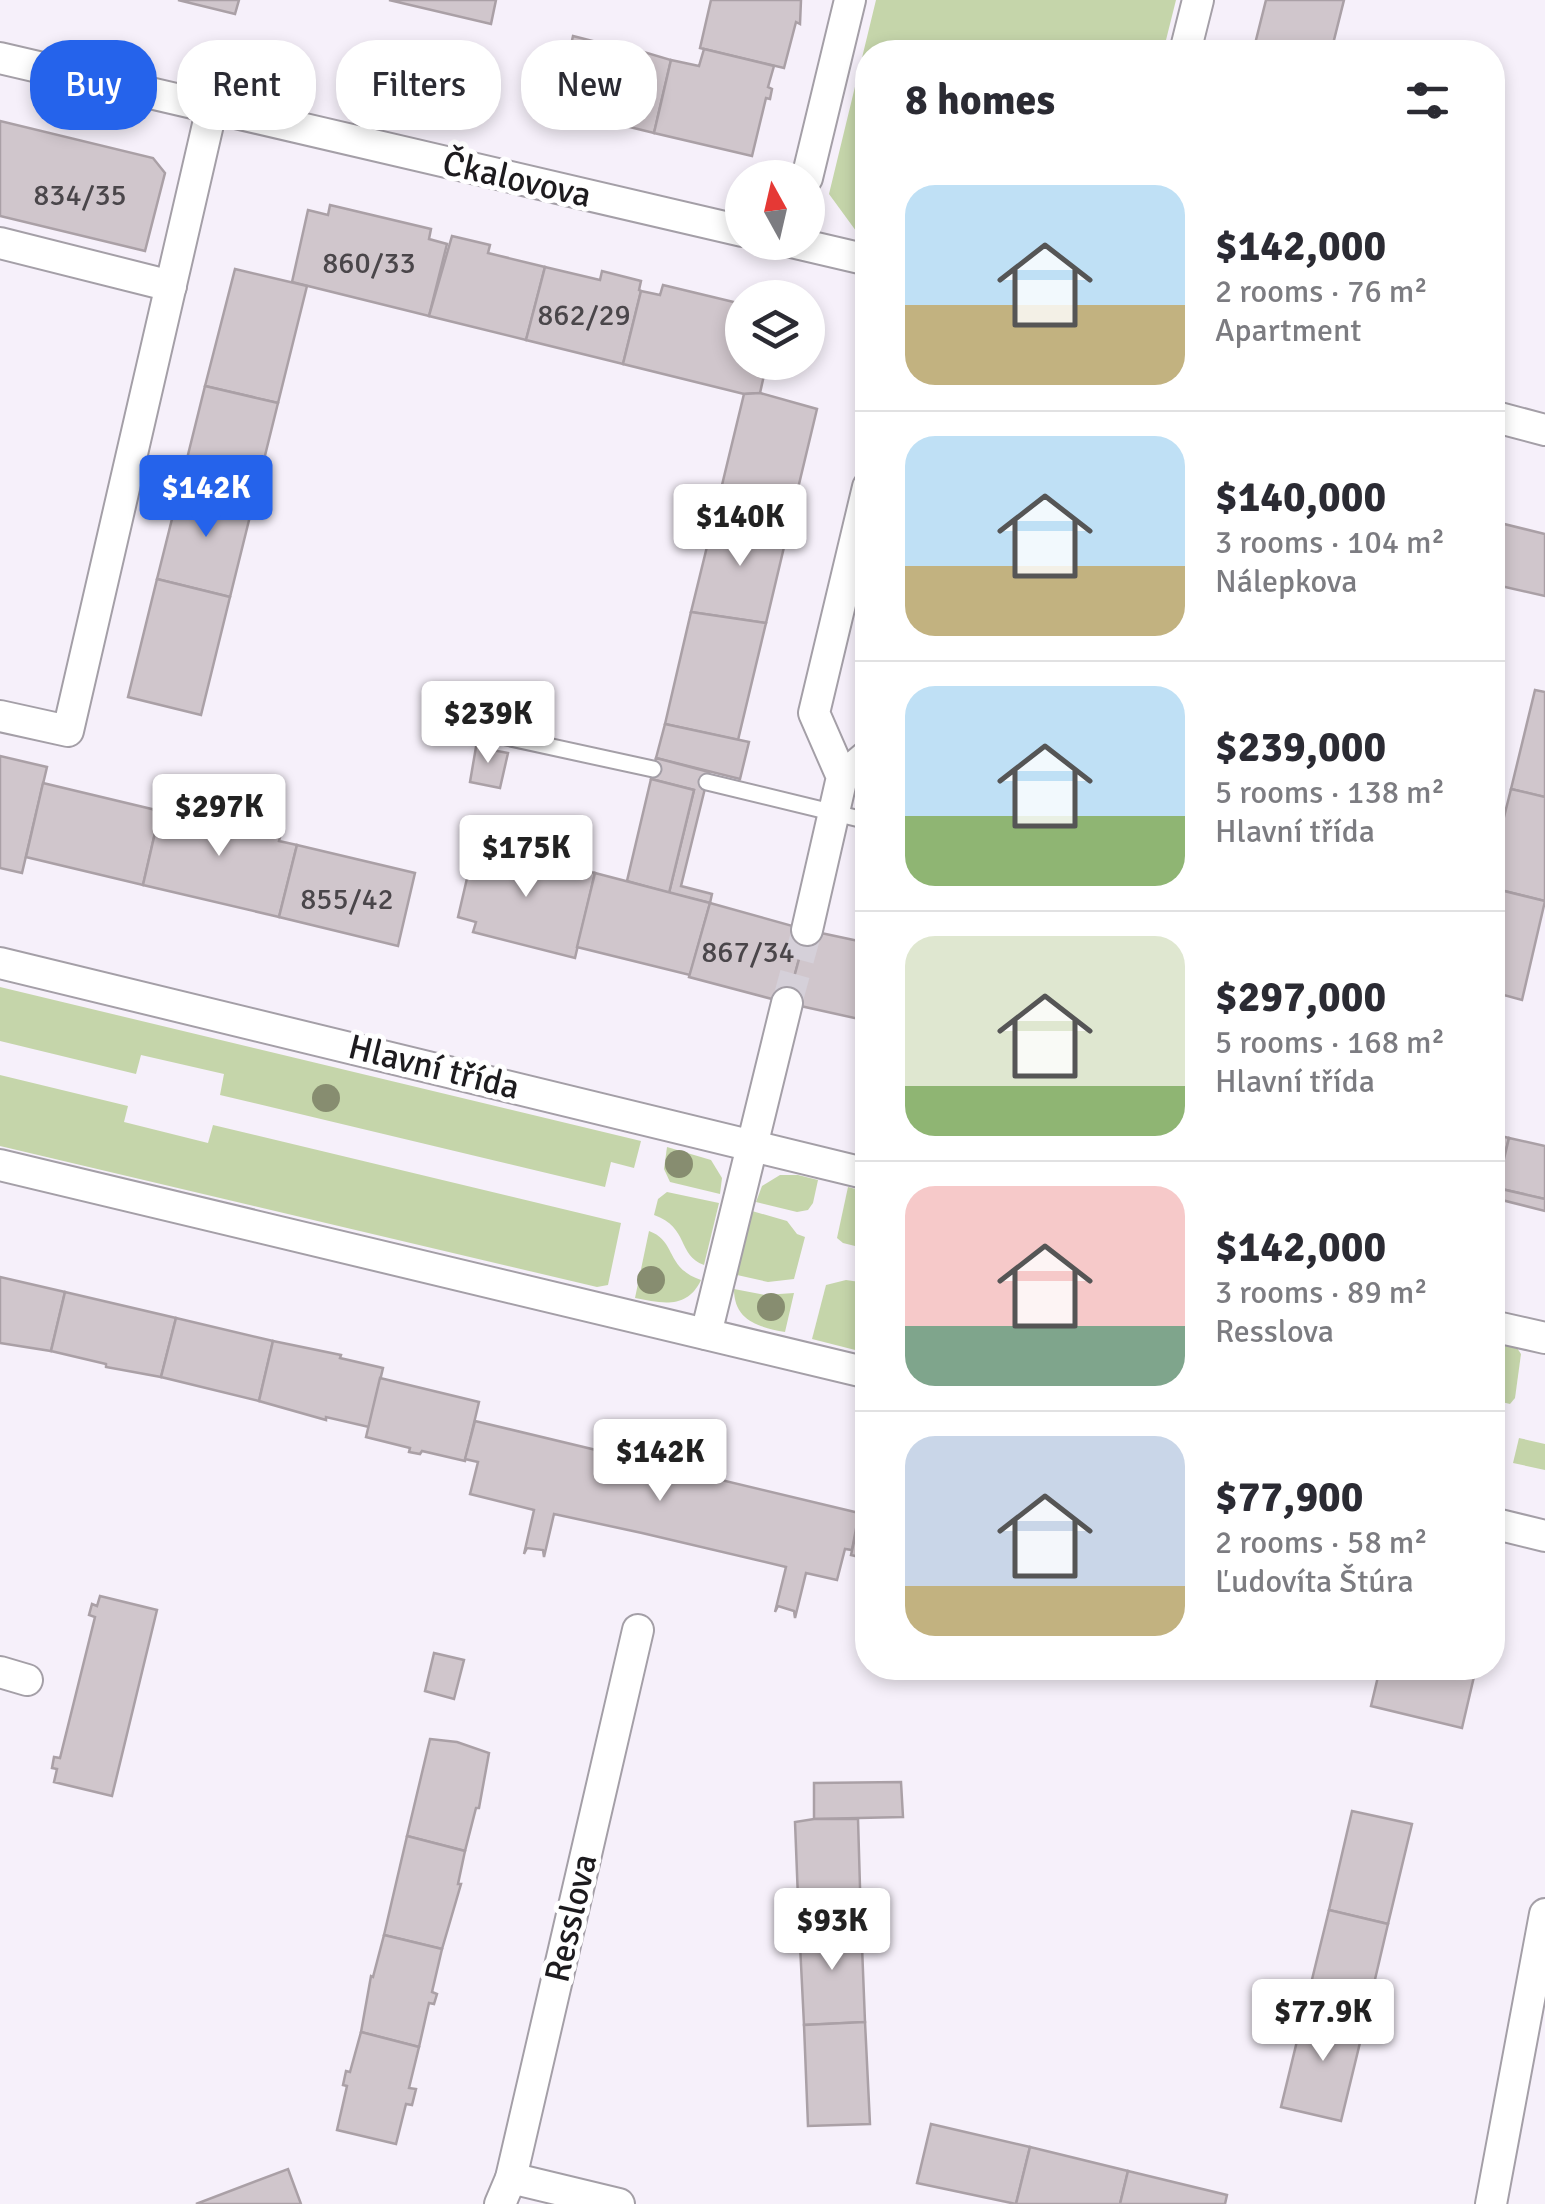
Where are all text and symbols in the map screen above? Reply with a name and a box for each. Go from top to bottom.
chip: Buy [30,40,157,130]
chip: Rent [177,40,316,130]
chip: Filters [336,40,501,130]
chip: New [521,40,657,130]
icon: filters [1400,73,1455,128]
text: 8 homes [905,75,1055,126]
street label: Čkalovova [439,141,595,217]
north arrow [725,160,825,260]
map controls [725,160,825,380]
house number: 834/35 [33,177,127,214]
text: $142,000 [1215,221,1386,272]
icon: home [985,225,1105,345]
house number: 860/33 [322,245,416,282]
text: 2 rooms · 76 m² [1215,272,1428,311]
button: layers [725,280,825,380]
house number: 862/29 [537,297,631,334]
text: Apartment [1215,311,1362,350]
pin: $142K [136,455,276,540]
text: $142K [162,468,250,507]
text: $140,000 [1215,472,1386,523]
icon: home [985,476,1105,596]
pin: $140K [670,484,810,569]
text: $140K [696,497,784,536]
text: 3 rooms · 104 m² [1215,523,1445,562]
text: Nálepkova [1215,562,1358,601]
pin: $239K [418,681,558,766]
text: $239K [444,694,532,733]
text: $239,000 [1215,722,1386,773]
icon: home [985,726,1105,846]
text: 5 rooms · 138 m² [1215,773,1445,812]
pin: $297K [149,774,289,859]
text: $297K [175,787,263,826]
text: Hlavní třída [1215,812,1375,851]
pin: $175K [456,815,596,900]
text: $175K [482,828,570,867]
house number: 855/42 [300,881,394,918]
house number: 867/34 [701,934,795,971]
text: $297,000 [1215,972,1386,1023]
icon: home [985,976,1105,1096]
text: 5 rooms · 168 m² [1215,1023,1445,1062]
street label: Hlavní třída [344,1025,524,1109]
text: Hlavní třída [1215,1062,1375,1101]
text: $142,000 [1215,1222,1386,1273]
icon: home [985,1226,1105,1346]
text: 3 rooms · 89 m² [1215,1273,1428,1312]
text: Resslova [1215,1312,1334,1351]
pin: $142K [590,1419,730,1504]
text: $142K [616,1432,704,1471]
text: $77,900 [1215,1472,1363,1523]
icon: home [985,1476,1105,1596]
text: 2 rooms · 58 m² [1215,1523,1428,1562]
text: Ľudovíta Štúra [1215,1562,1414,1601]
street label: Resslova [535,1850,607,1986]
pin: $93K [773,1888,891,1973]
text: $93K [796,1901,868,1940]
pin: $77.9K [1242,1979,1404,2064]
text: $77.9K [1274,1992,1372,2031]

